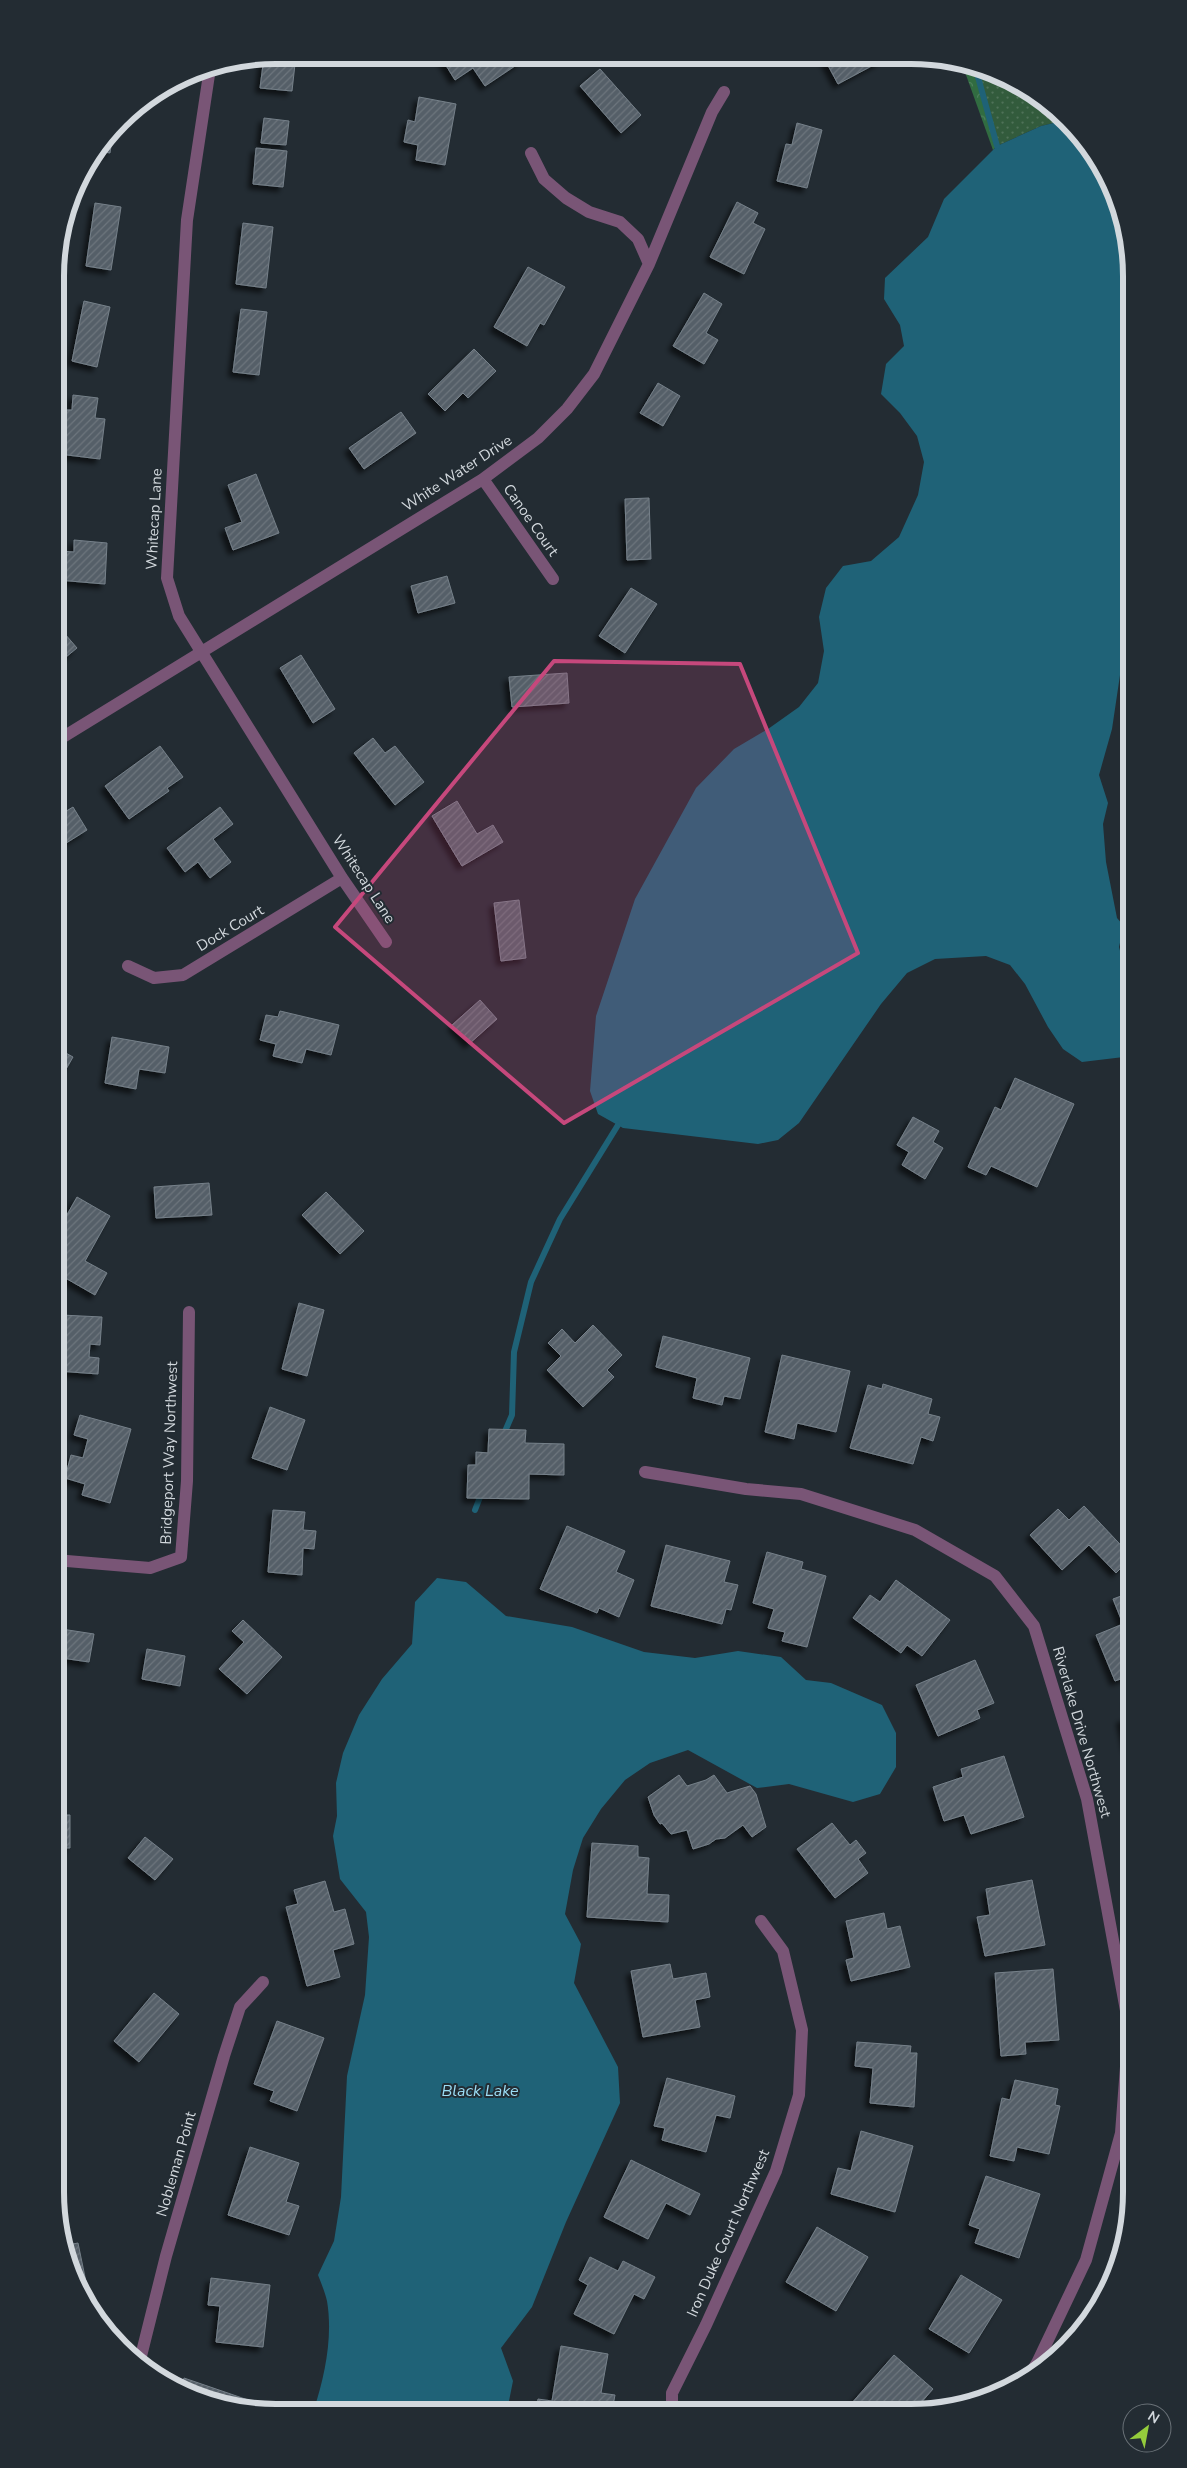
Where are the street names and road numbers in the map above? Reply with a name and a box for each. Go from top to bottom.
street label: White Water Drive [398,430,516,516]
street label: Whitecap Lane [141,468,167,570]
street label: Canoe Court [499,480,564,561]
street label: Whitecap Lane [328,831,400,927]
street label: Dock Court [193,900,268,956]
street label: Bridgeport Way Northwest [156,1360,182,1545]
street label: Riverlake Drive Northwest [1048,1644,1116,1821]
street label: Nobleman Point [151,2108,201,2219]
street label: Iron Duke Court Northwest [682,2145,774,2320]

